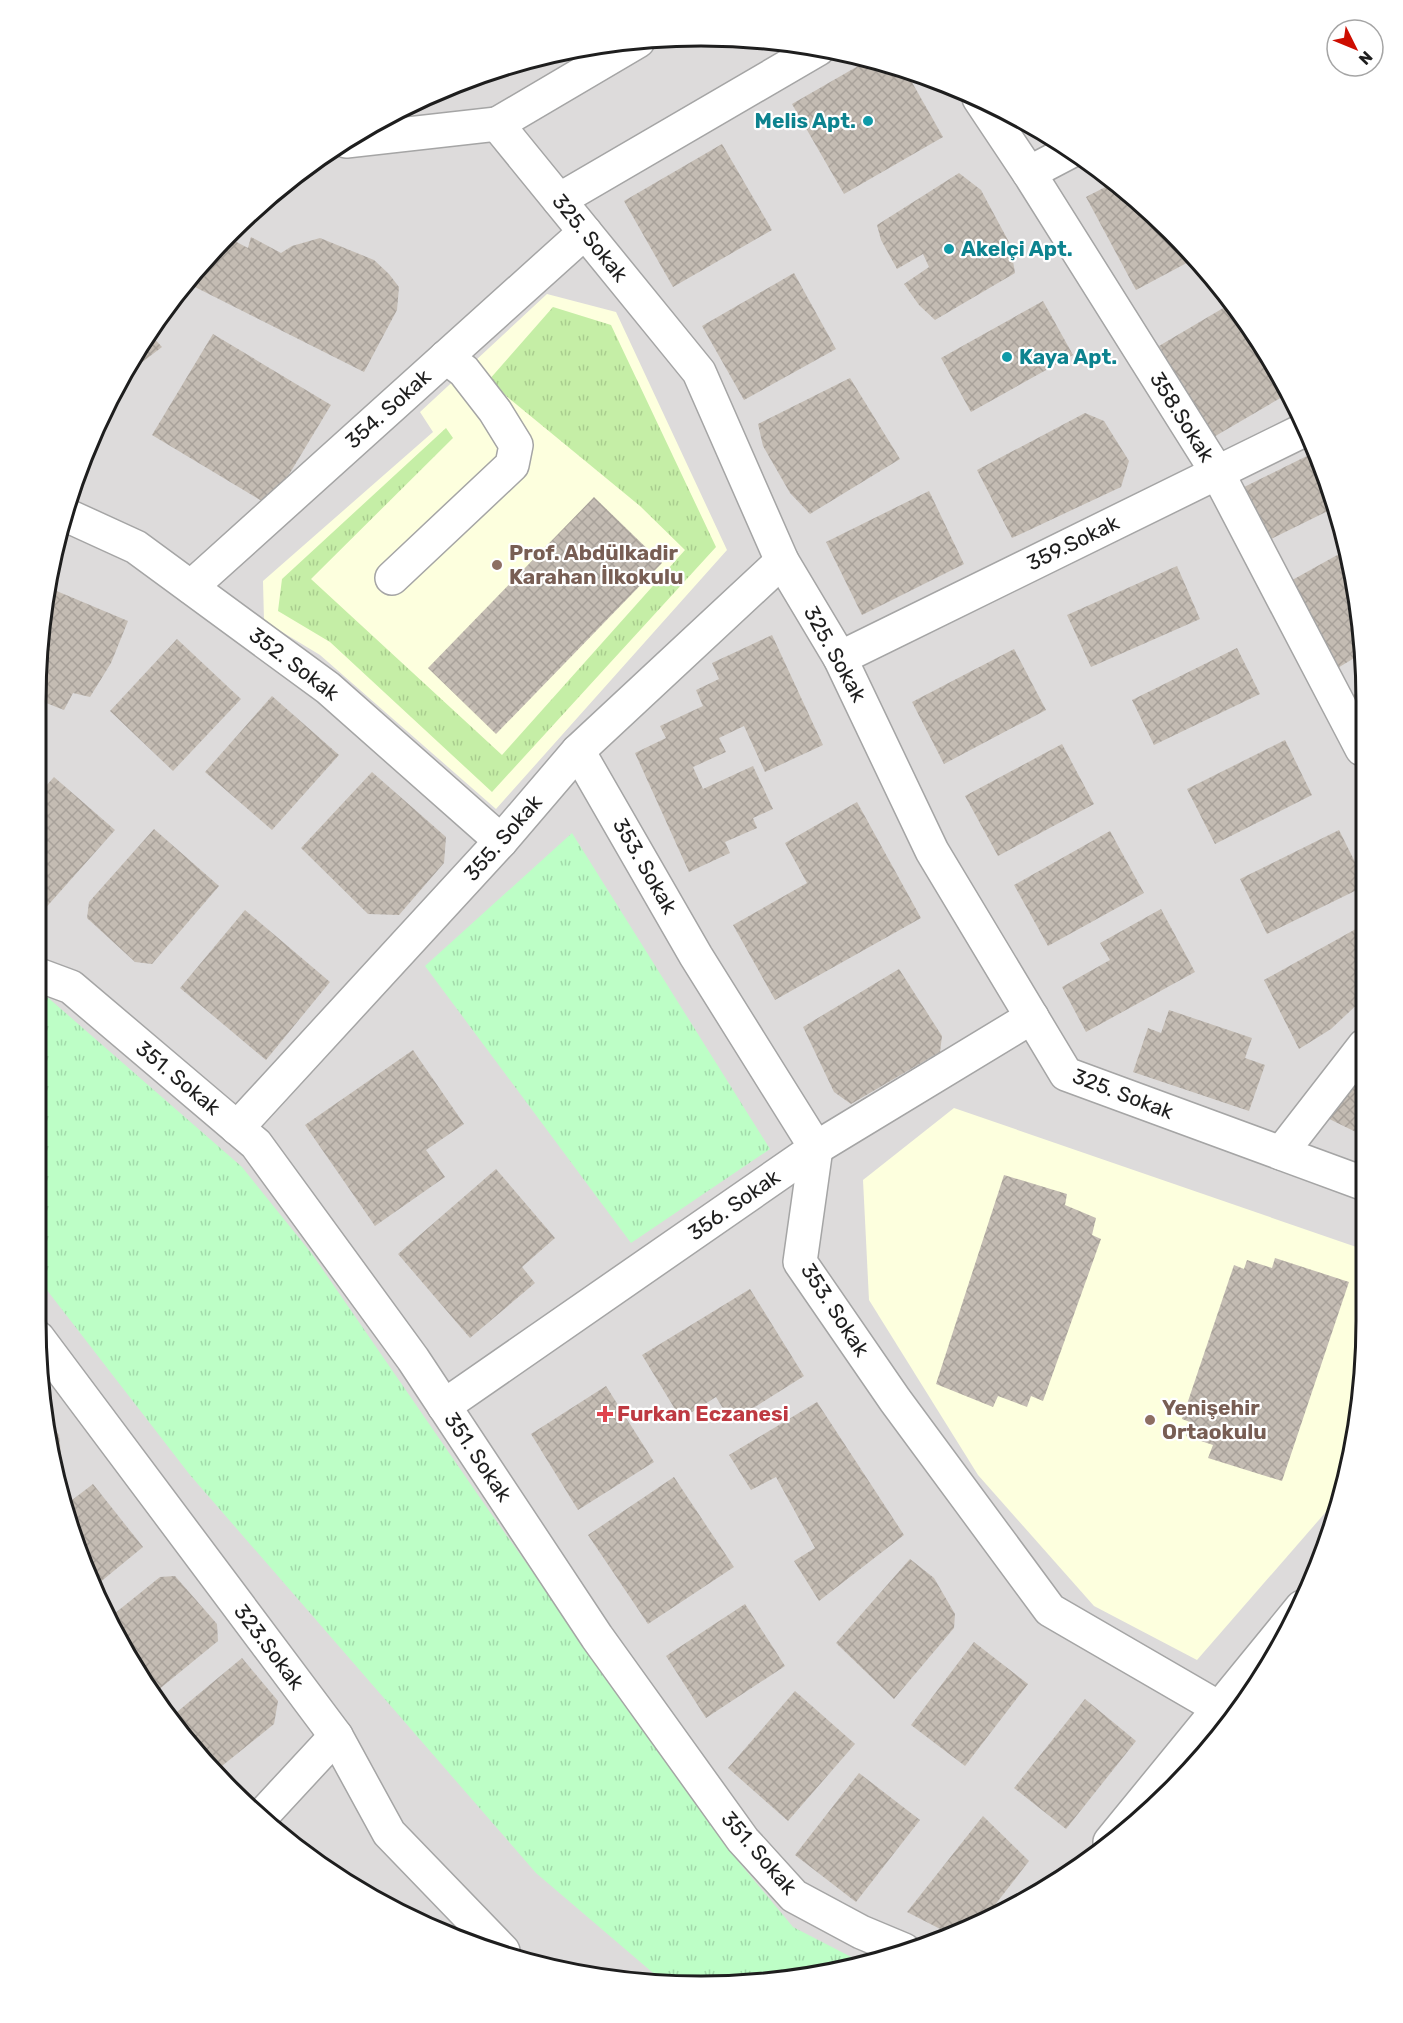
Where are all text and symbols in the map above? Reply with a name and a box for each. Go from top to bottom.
north arrow [1325,18,1385,78]
text: N [1355,47,1376,69]
place label: Melis Apt. [755,108,856,133]
marker: Melis Apt. [861,114,875,128]
street label: 325. Sokak [547,189,634,287]
place label: Akelçi Apt. [961,236,1073,261]
marker: Akelçi Apt. [942,242,956,256]
place label: Kaya Apt. [1019,344,1117,369]
marker: Kaya Apt. [1000,350,1014,364]
street label: 354. Sokak [340,364,436,454]
street label: 358.Sokak [1145,367,1220,467]
street label: 359.Sokak [1023,509,1123,576]
place label: Prof. Abdülkadir Karahan İlkokulu [509,540,684,589]
marker: Prof. Abdülkadir Karahan İlkokulu [490,558,504,572]
street label: 325. Sokak [799,601,872,706]
street label: 352. Sokak [244,622,344,706]
street label: 355. Sokak [458,789,547,886]
street label: 353. Sokak [608,813,683,918]
street label: 351. Sokak [131,1035,226,1120]
street label: 325. Sokak [1069,1063,1177,1124]
street label: 356. Sokak [683,1164,785,1245]
street label: 353. Sokak [796,1258,875,1361]
place label: Yenişehir Ortaokulu [1162,1395,1267,1444]
place label: Furkan Eczanesi [617,1401,789,1426]
street label: 351. Sokak [439,1407,517,1506]
marker: Furkan Eczanesi [598,1407,612,1421]
marker: Yenişehir Ortaokulu [1143,1413,1157,1427]
street label: 323.Sokak [229,1599,310,1695]
street label: 351. Sokak [716,1806,802,1900]

